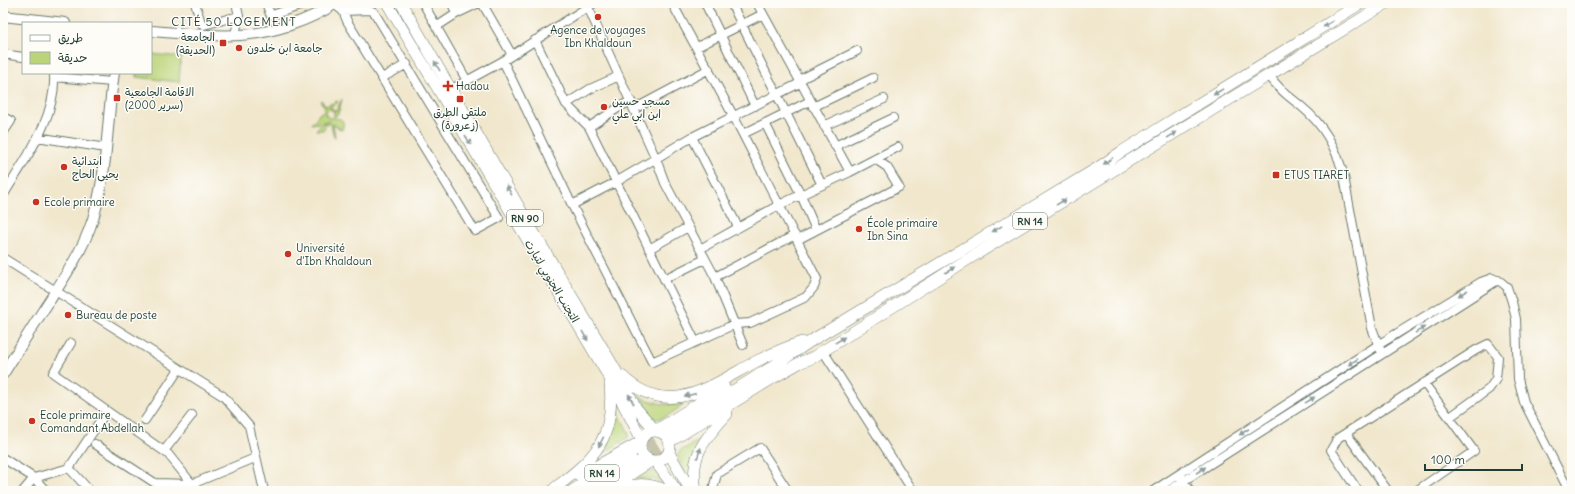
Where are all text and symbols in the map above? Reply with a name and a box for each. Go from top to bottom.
marker: Agence de voyages Ibn Khaldoun [593,12,603,22]
district label: CITÉ 50 LOGEMENT [171,14,297,29]
one-way arrow [1322,20,1334,27]
legend [22,22,152,74]
place label: Agence de voyages Ibn Khaldoun [550,23,646,50]
text: طريق [58,30,83,45]
place label: الجامعة (الحديقة) [176,30,215,57]
marker: الجامعة (الحديقة) [218,38,228,48]
place label: جامعة ابن خلدون [247,41,323,56]
marker: جامعة ابن خلدون [234,43,244,53]
text: حديقة [58,50,87,65]
one-way arrow [433,60,440,71]
place label: Hadou [456,79,490,93]
marker: Hadou [443,81,453,91]
place label: الاقامة الجامعية (2000 سرير) [125,85,194,112]
one-way arrow [1213,88,1223,96]
marker: الاقامة الجامعية (2000 سرير) [112,93,122,103]
marker: ملتقى الطرق (زعرورة) [455,94,465,104]
place label: مسجد حسين ابن ابي علي [612,94,670,125]
marker: مسجد حسين ابن ابي علي [599,102,609,112]
place label: ملتقى الطرق (زعرورة) [433,105,487,132]
one-way arrow [1167,131,1177,139]
one-way arrow [465,134,472,146]
place label: ابتدائية يحيى الحاج [72,154,119,182]
one-way arrow [1102,157,1113,165]
marker: ابتدائية يحيى الحاج [59,162,69,172]
place label: ETUS TIARET [1284,168,1350,182]
marker: ETUS TIARET [1271,170,1281,180]
one-way arrow [506,184,513,196]
place label: Ecole primaire [44,195,115,209]
marker: Ecole primaire [31,197,41,207]
one-way arrow [1056,198,1066,206]
road number: RN 90 [507,210,543,226]
road number: RN 14 [1013,213,1047,229]
place label: École primaire Ibn Sina [867,215,938,243]
marker: École primaire Ibn Sina [854,224,864,234]
one-way arrow [991,226,1003,233]
street label: التجنب الجنوبي لتيارت [518,237,582,327]
place label: Université d'Ibn Khaldoun [296,241,372,268]
marker: Université d'Ibn Khaldoun [283,249,293,259]
one-way arrow [944,267,956,274]
one-way arrow [1458,289,1468,297]
place label: Bureau de poste [76,308,157,322]
marker: Bureau de poste [63,310,73,320]
one-way arrow [1414,326,1425,334]
one-way arrow [581,331,589,341]
one-way arrow [835,336,845,344]
one-way arrow [1347,358,1359,365]
one-way arrow [683,392,696,398]
one-way arrow [628,393,634,405]
one-way arrow [1304,396,1316,403]
place label: Ecole primaire Comandant Abdellah [40,408,144,435]
marker: Ecole primaire Comandant Abdellah [27,416,37,426]
one-way arrow [1238,428,1249,436]
one-way arrow [598,436,605,448]
one-way arrow [696,446,702,458]
scale bar [1425,446,1522,472]
text: 100 m [1431,452,1465,467]
road number: RN 14 [585,465,619,481]
one-way arrow [1195,466,1206,474]

